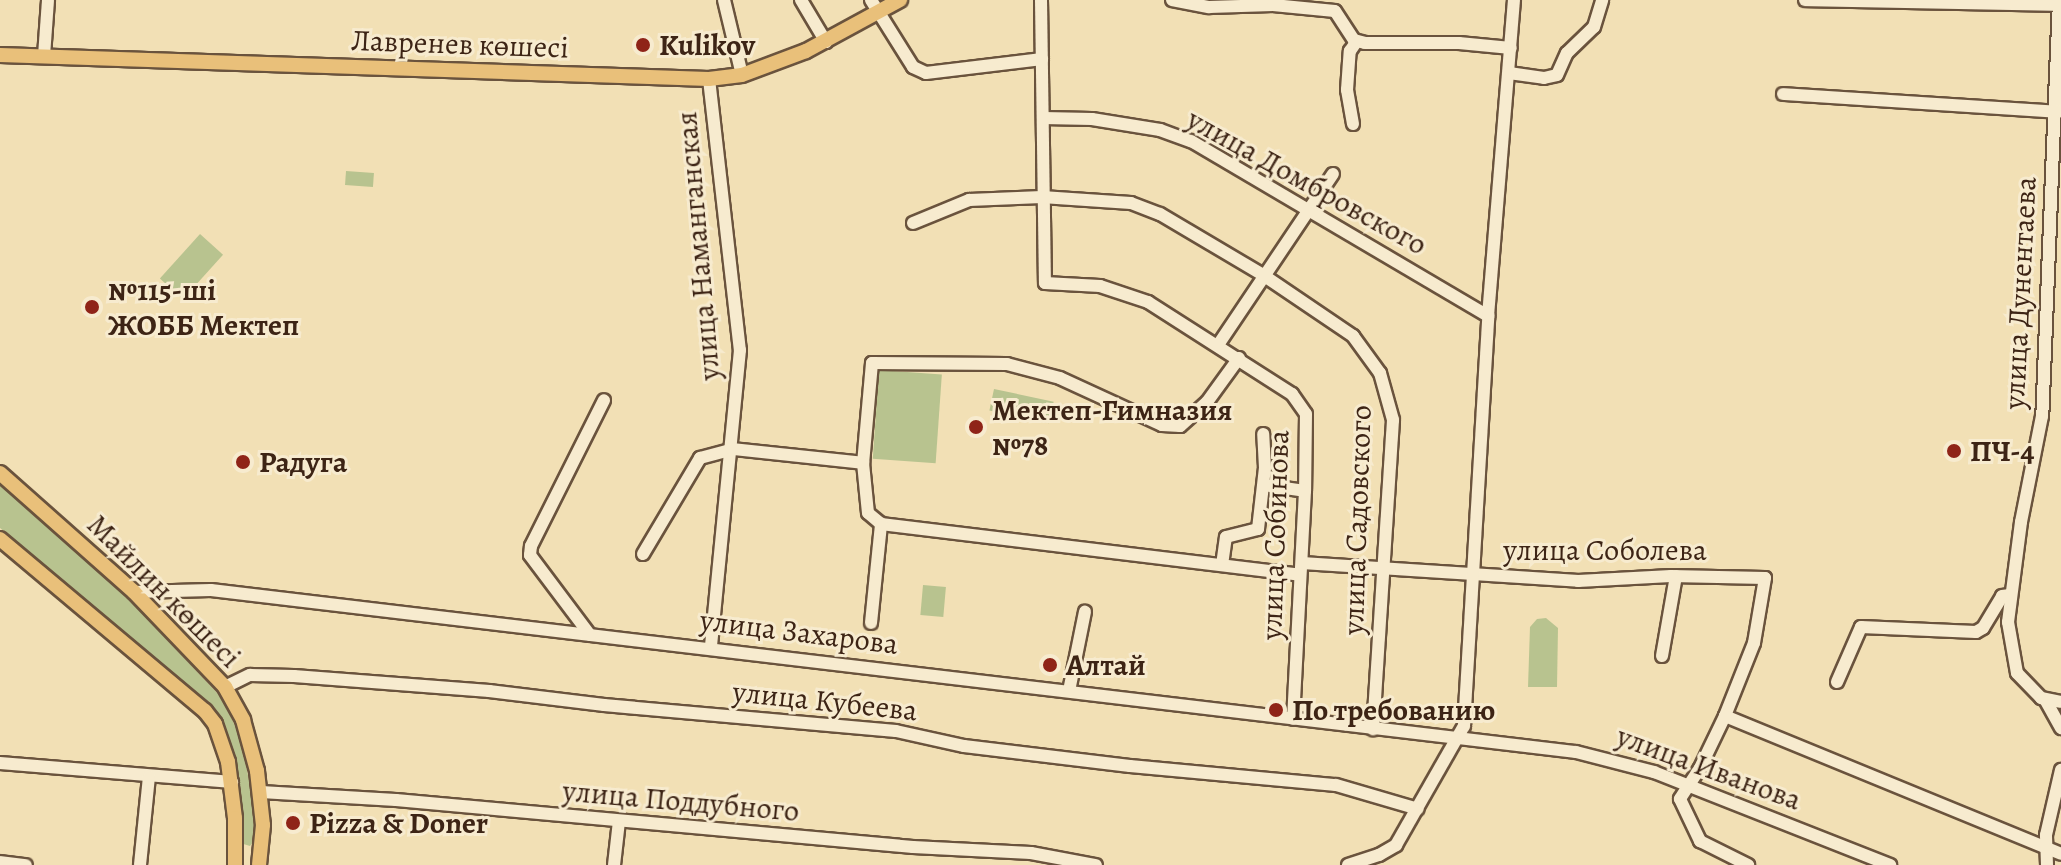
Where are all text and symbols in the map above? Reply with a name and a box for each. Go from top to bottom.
street label: Лавренев көшесі [351,22,569,66]
place label: Kulikov [659,27,755,63]
marker: Kulikov [634,36,652,54]
street label: улица Домбровского [1181,101,1433,263]
street label: улица Наманганская [668,110,728,382]
street label: улица Дунентаева [1996,176,2044,410]
place label: №115-ші ЖОББ Мектеп [108,272,299,342]
marker: №115-ші ЖОББ Мектеп [83,298,101,316]
place label: Мектеп-Гимназия №78 [992,392,1232,462]
street label: улица Садовского [1335,404,1379,636]
marker: Мектеп-Гимназия №78 [967,418,985,436]
street label: улица Собинова [1253,429,1297,641]
place label: ПЧ-4 [1970,433,2035,469]
marker: ПЧ-4 [1945,442,1963,460]
place label: Радуга [259,444,347,480]
marker: Радуга [234,453,252,471]
street label: Майлин көшесі [80,507,248,675]
street label: улица Соболева [1503,532,1707,568]
street label: улица Захарова [698,602,900,662]
place label: Алтай [1066,647,1146,683]
marker: Алтай [1041,656,1059,674]
street label: улица Кубеева [731,673,919,729]
place label: По требованию [1292,692,1495,728]
marker: По требованию [1267,701,1285,719]
street label: улица Иванова [1612,718,1806,818]
street label: улица Поддубного [561,773,801,829]
place label: Pizza & Doner [309,805,488,841]
marker: Pizza & Doner [284,814,302,832]

